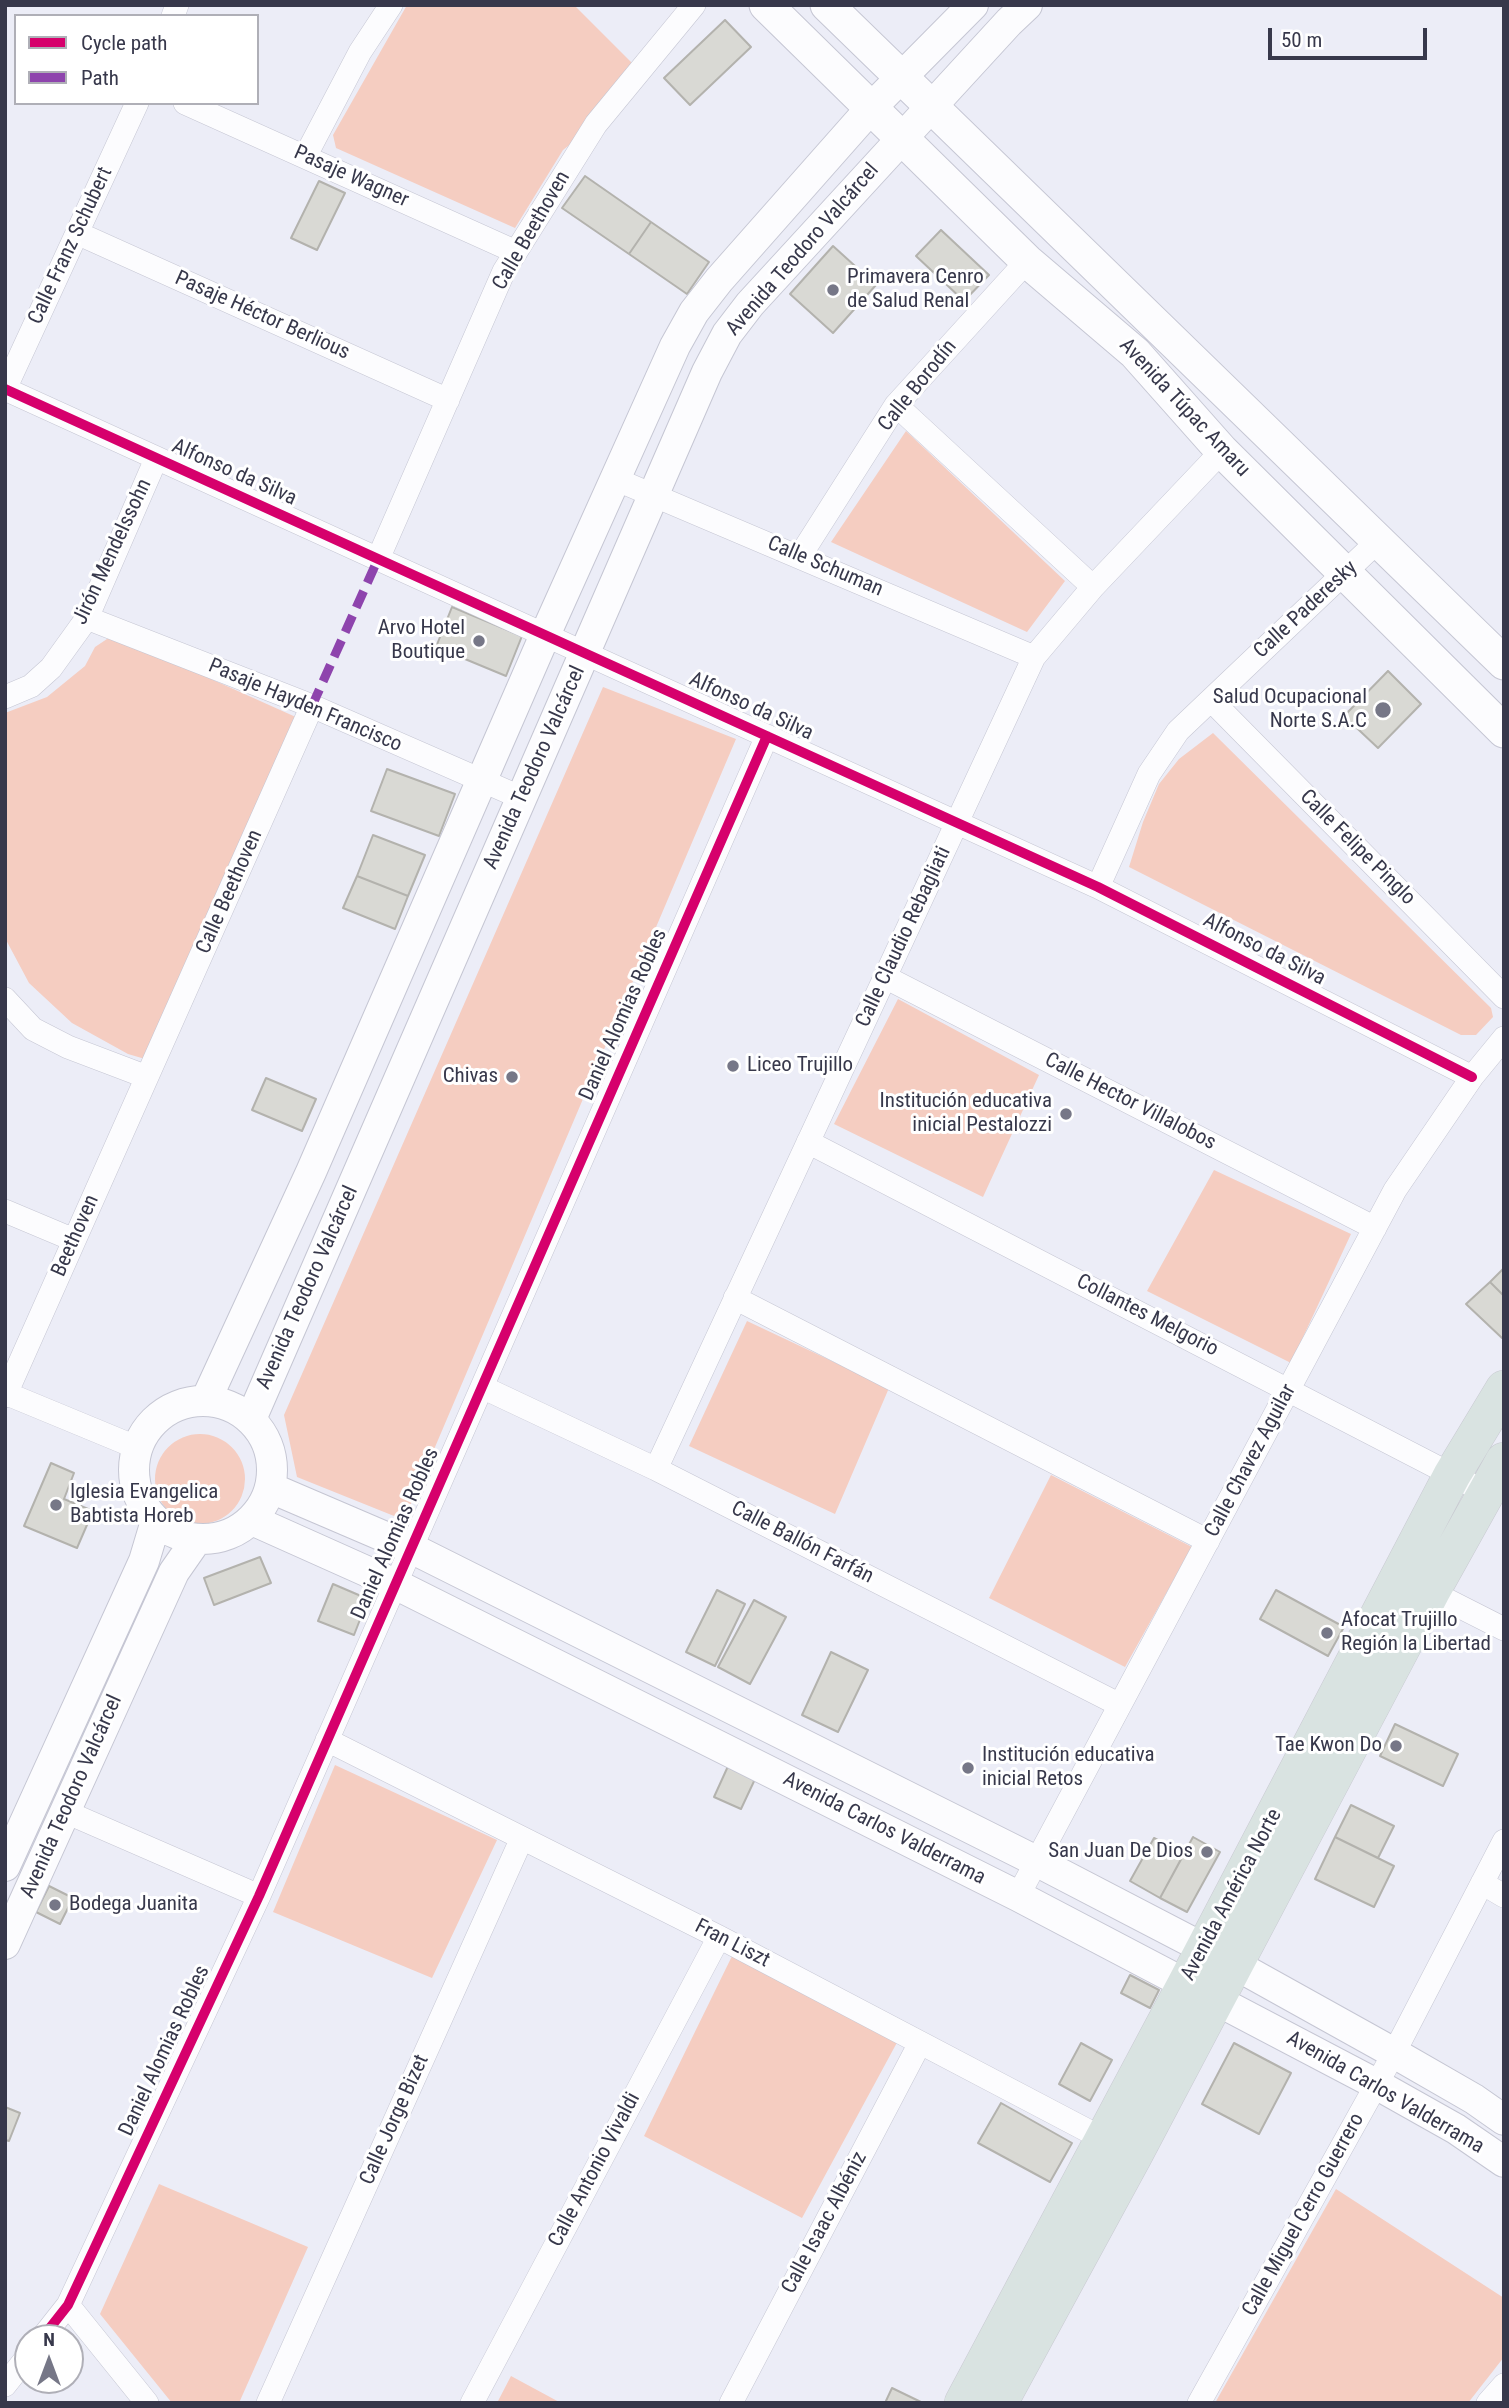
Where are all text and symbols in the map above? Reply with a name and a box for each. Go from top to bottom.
legend [14,14,259,105]
scale bar [1271,14,1430,58]
text: 50 m [1281,28,1322,52]
text: Cycle path [81,31,167,55]
text: Path [81,66,119,90]
street label: Pasaje Wagner [290,140,412,214]
street label: Avenida Teodoro Valcárcel [721,159,885,341]
street label: Calle Franz Schubert [24,163,118,329]
street label: Calle Beethoven [488,167,576,295]
place label: Primavera Cenro de Salud Renal [847,265,984,315]
street label: Pasaje Héctor Berlious [171,266,353,366]
marker: Primavera Cenro de Salud Renal [825,282,841,298]
street label: Avenida Túpac Amaru [1113,334,1255,482]
street label: Calle Borodín [873,335,963,437]
street label: Alfonso da Silva [168,434,300,512]
street label: Jirón Mendelssohn [68,475,158,629]
street label: Calle Schuman [763,531,887,603]
street label: Calle Paderesky [1249,556,1363,664]
place label: Arvo Hotel Boutique [378,616,465,666]
marker: Arvo Hotel Boutique [471,633,487,649]
street label: Pasaje Hayden Francisco [204,654,406,758]
street label: Avenida Teodoro Valcárcel [479,662,591,874]
street label: Alfonso da Silva [685,667,817,747]
place label: Salud Ocupacional Norte S.A.C [1213,685,1367,735]
marker: Salud Ocupacional Norte S.A.C [1373,700,1393,720]
street label: Calle Felipe Pinglo [1294,785,1420,911]
street label: Calle Beethoven [191,826,269,958]
street label: Calle Claudio Rebagliati [851,843,957,1031]
street label: Alfonso da Silva [1199,908,1329,992]
street label: Daniel Alomias Robles [575,925,673,1105]
street label: Calle Hector Villalobos [1040,1048,1220,1156]
place label: Liceo Trujillo [747,1053,853,1079]
marker: Liceo Trujillo [725,1058,741,1074]
place label: Chivas [443,1064,498,1090]
marker: Chivas [504,1069,520,1085]
place label: Institución educativa inicial Pestalozzi [879,1089,1052,1139]
marker: Institución educativa inicial Pestalozzi [1058,1106,1074,1122]
street label: Avenida Teodoro Valcárcel [252,1182,364,1394]
street label: Beethoven [47,1191,105,1281]
street label: Collantes Melgorio [1072,1269,1222,1363]
street label: Calle Chavez Aguilar [1200,1380,1302,1542]
street label: Daniel Alomias Robles [347,1444,445,1624]
place label: Iglesia Evangelica Babtista Horeb [70,1480,218,1530]
street label: Calle Ballón Farfán [727,1496,877,1590]
marker: Iglesia Evangelica Babtista Horeb [48,1497,64,1513]
place label: Afocat Trujillo Región la Libertad [1341,1608,1491,1658]
marker: Afocat Trujillo Región la Libertad [1319,1625,1335,1641]
street label: Avenida Teodoro Valcárcel [16,1691,128,1903]
place label: Tae Kwon Do [1275,1733,1382,1759]
marker: Tae Kwon Do [1388,1738,1404,1754]
place label: Institución educativa inicial Retos [982,1743,1155,1793]
marker: Institución educativa inicial Retos [960,1760,976,1776]
street label: Avenida Carlos Valderrama [779,1767,989,1891]
street label: Avenida América Norte [1176,1805,1288,1985]
place label: San Juan De Dios [1048,1839,1193,1865]
marker: San Juan De Dios [1199,1844,1215,1860]
place label: Bodega Juanita [69,1892,198,1918]
marker: Bodega Juanita [47,1897,63,1913]
street label: Fran Liszt [690,1914,774,1974]
street label: Daniel Alomias Robles [114,1962,216,2140]
street label: Avenida Carlos Valderrama [1282,2026,1488,2160]
street label: Calle Jorge Bizet [355,2051,435,2189]
street label: Calle Antonio Vivaldi [544,2089,646,2251]
street label: Calle Miguel Cerro Guerrero [1238,2109,1370,2321]
street label: Calle Isaac Albéniz [777,2148,873,2298]
north arrow [14,2324,84,2394]
text: N [43,2328,55,2351]

